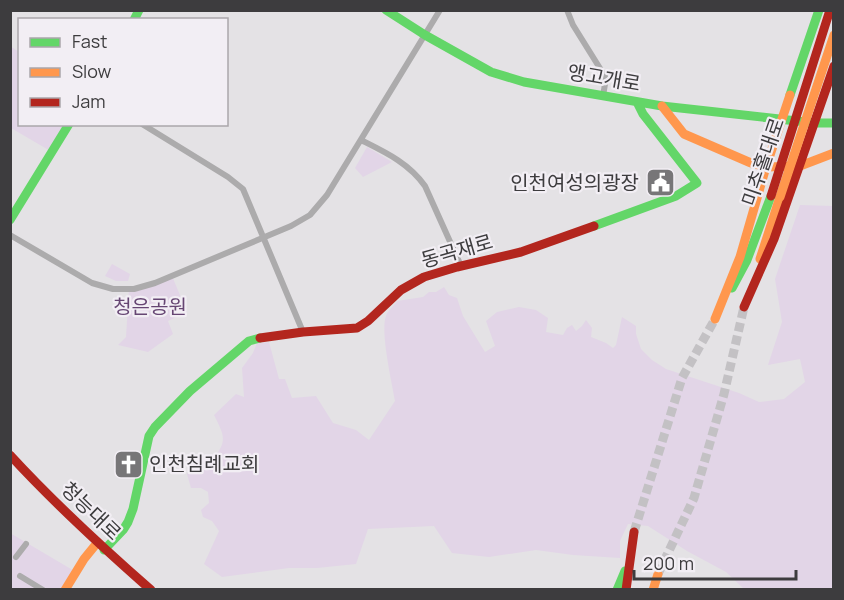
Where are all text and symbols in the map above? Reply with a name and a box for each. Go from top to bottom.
legend [18,18,228,126]
text: Fast [72,29,107,53]
street label: 앵고개로 [565,58,643,97]
text: Slow [72,59,112,83]
text: Jam [72,89,106,113]
street label: 미추홀대로 [735,114,790,210]
public building icon: 인천여성의광장 [644,167,676,199]
place label: 인천여성의광장 [510,169,639,196]
street label: 동곡재로 [418,227,496,274]
park label: 청은공원 [113,293,187,320]
church icon: 인천침례교회 [112,448,144,480]
place label: 인천침례교회 [149,450,259,477]
street label: 청능대로 [55,475,127,546]
scale bar [634,543,796,581]
text: 200 m [643,551,694,575]

